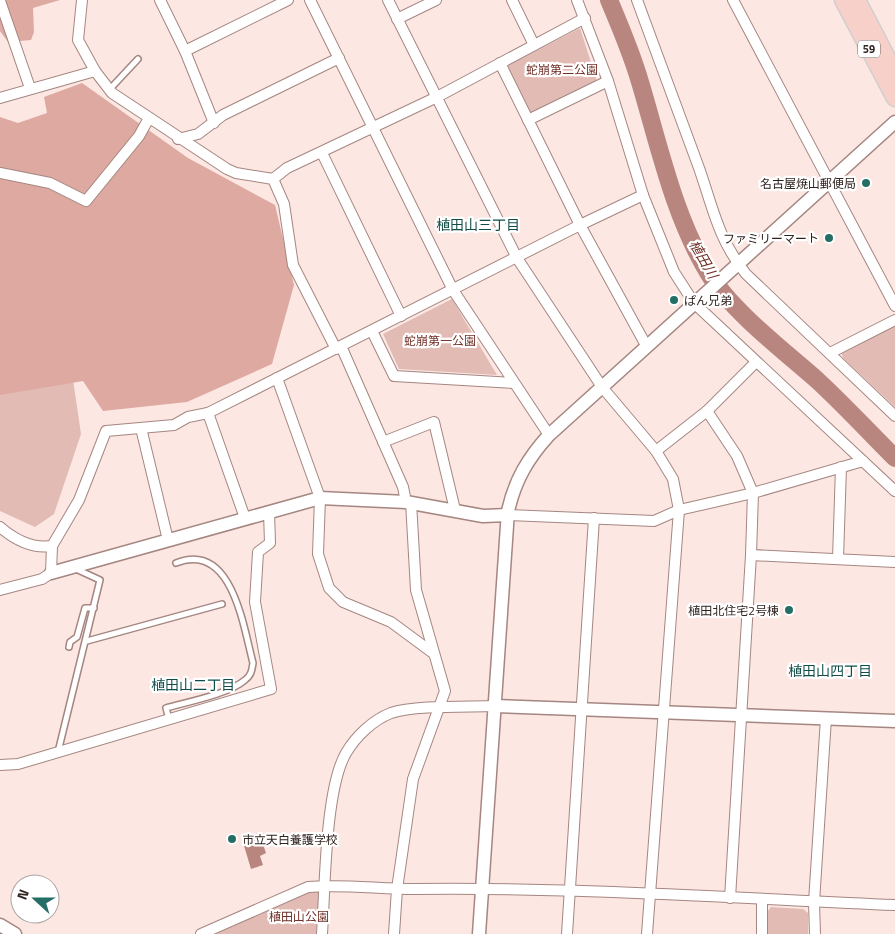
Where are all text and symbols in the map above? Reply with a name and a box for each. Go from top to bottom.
road number: 59 [858,41,880,58]
park label: 蛇崩第二公園 [526,60,598,79]
place label: 名古屋焼山郵便局 [760,174,856,193]
marker: 名古屋焼山郵便局 [860,177,872,189]
district label: 植田山三丁目 [436,214,520,235]
place label: ファミリーマート [723,229,819,248]
marker: ファミリーマート [823,232,835,244]
water label: 植田川 [684,236,725,284]
place label: ぱん兄弟 [684,291,732,310]
marker: ぱん兄弟 [668,294,680,306]
park label: 蛇崩第一公園 [404,331,476,350]
place label: 植田北住宅2号棟 [688,601,779,620]
marker: 植田北住宅2号棟 [783,604,795,616]
district label: 植田山四丁目 [788,660,872,681]
district label: 植田山二丁目 [151,674,235,695]
place label: 市立天白養護学校 [242,830,338,849]
marker: 市立天白養護学校 [226,833,238,845]
north arrow [10,874,60,924]
text: N [11,886,34,902]
park label: 植田山公園 [269,907,329,926]

